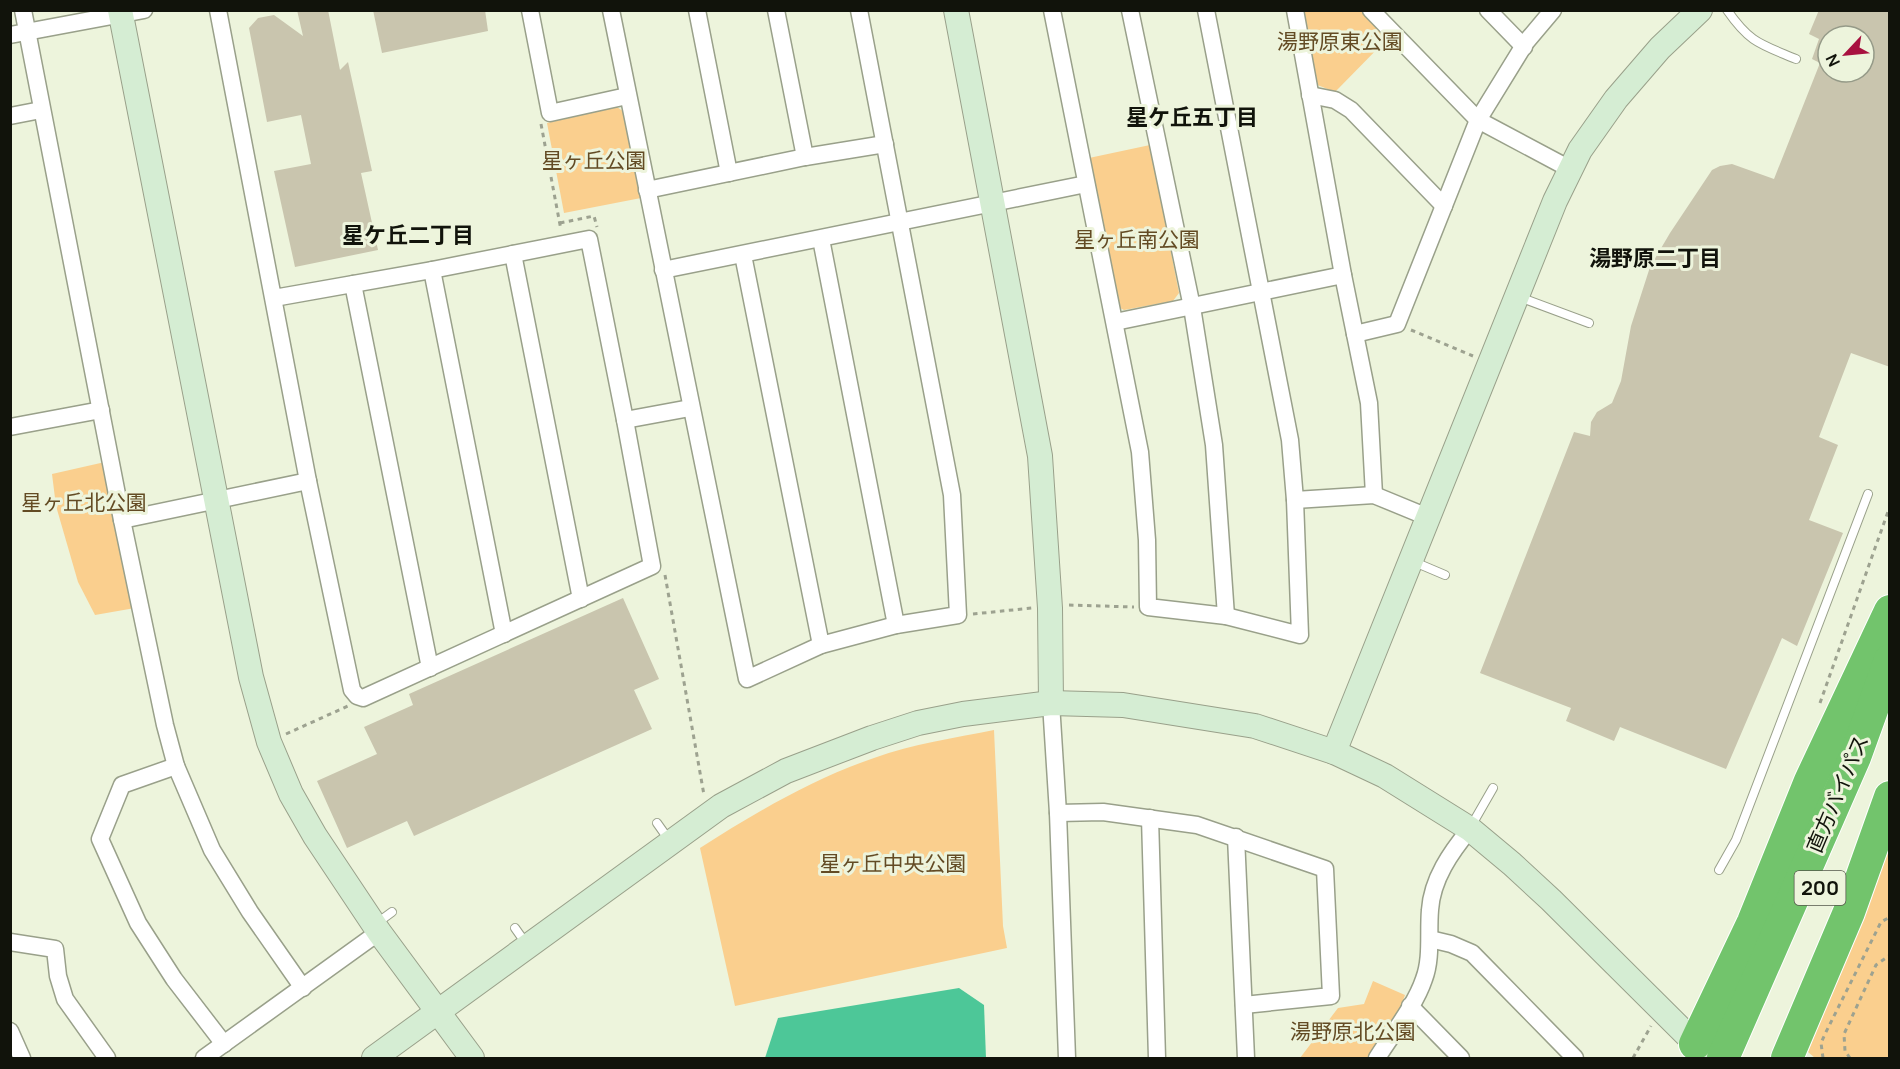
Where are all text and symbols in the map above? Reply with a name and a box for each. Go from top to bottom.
north arrow [1816,24,1876,84]
park label: 湯野原東公園 [1277,27,1403,55]
text: N [1820,51,1845,71]
district label: 星ケ丘五丁目 [1126,102,1258,132]
park label: 星ヶ丘公園 [542,146,647,174]
district label: 星ケ丘二丁目 [342,220,474,250]
park label: 星ヶ丘南公園 [1074,225,1200,253]
district label: 湯野原二丁目 [1589,243,1721,273]
park label: 星ヶ丘北公園 [21,488,147,516]
street label: 直方バイパス [1800,730,1875,857]
park label: 星ヶ丘中央公園 [820,849,967,877]
road number: 200 [1794,871,1846,905]
park label: 湯野原北公園 [1290,1017,1416,1045]

